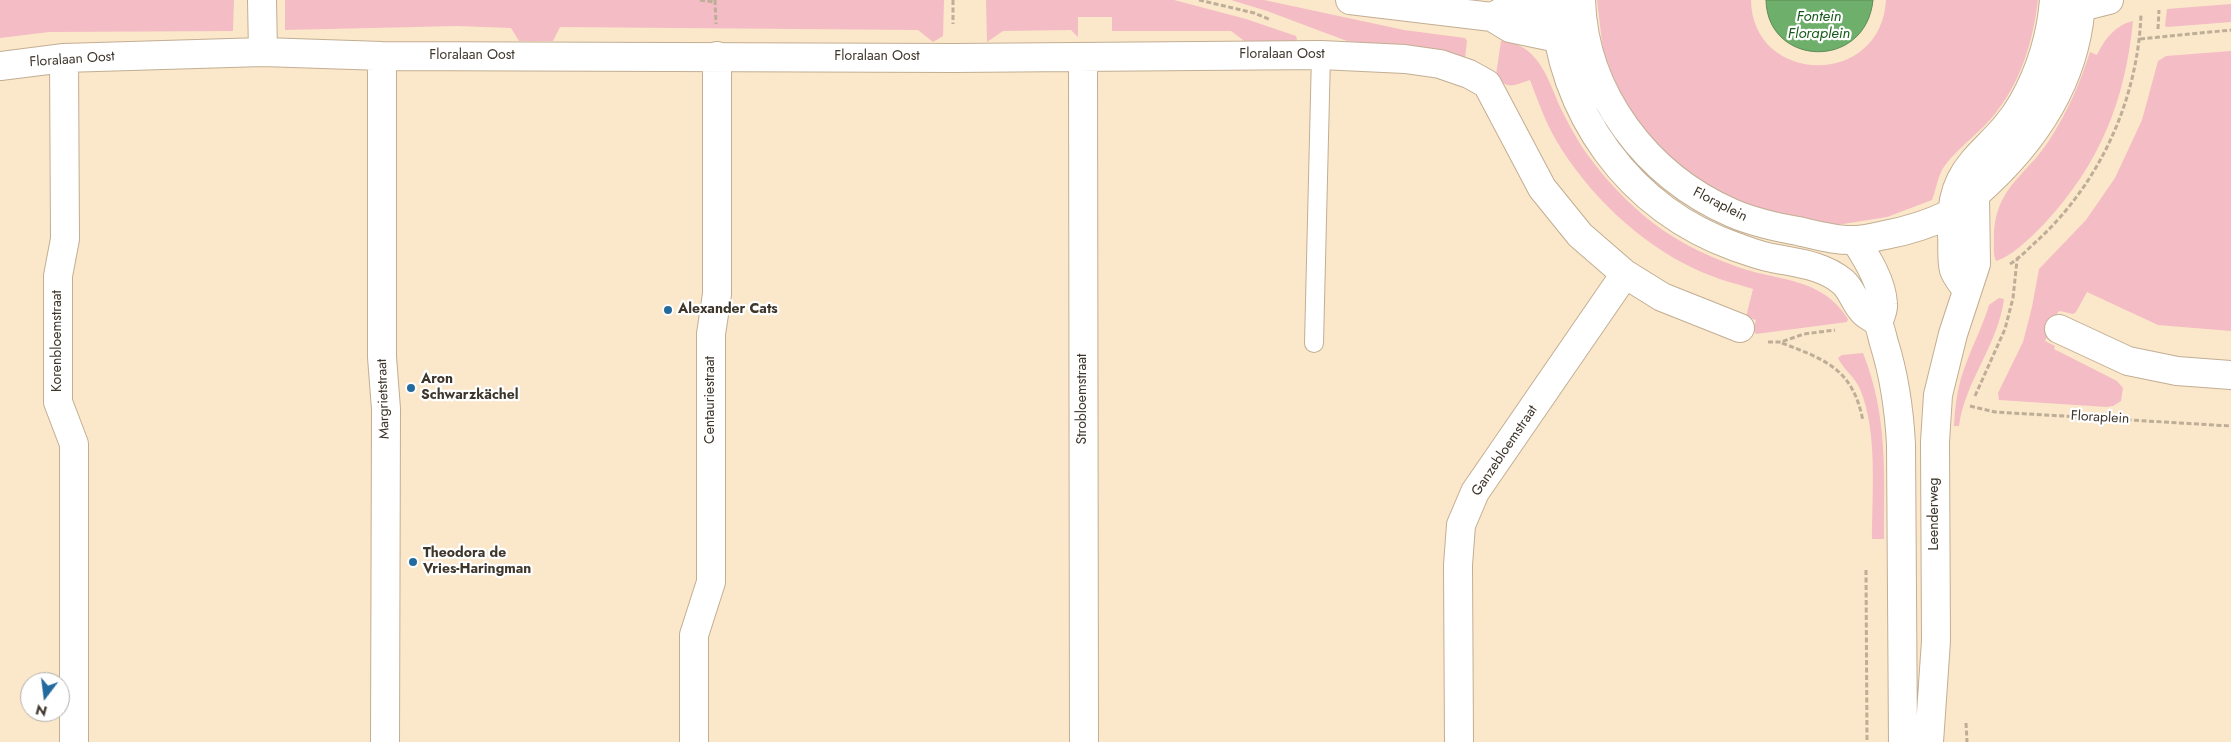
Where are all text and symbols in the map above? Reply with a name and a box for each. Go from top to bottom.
water label: Fontein Floraplein [1788,8,1850,43]
street label: Floralaan Oost [1239,47,1325,63]
street label: Floralaan Oost [429,48,515,64]
street label: Floralaan Oost [29,49,115,71]
street label: Floralaan Oost [834,49,920,65]
street label: Floraplein [1690,184,1750,226]
street label: Korenbloemstraat [50,290,66,392]
place label: Alexander Cats [678,302,778,318]
marker: Alexander Cats [662,304,674,316]
street label: Strobloemstraat [1075,354,1091,444]
street label: Centauriestraat [703,356,719,444]
street label: Margrietstraat [374,359,394,439]
place label: Aron Schwarzkächel [421,372,519,404]
marker: Aron Schwarzkächel [405,382,417,394]
street label: Ganzebloemstraat [1468,402,1542,500]
street label: Floraplein [2070,408,2130,428]
street label: Leenderweg [1927,478,1943,550]
place label: Theodora de Vries-Haringman [423,546,531,578]
marker: Theodora de Vries-Haringman [407,556,419,568]
north arrow [20,672,70,722]
text: N [33,699,49,722]

